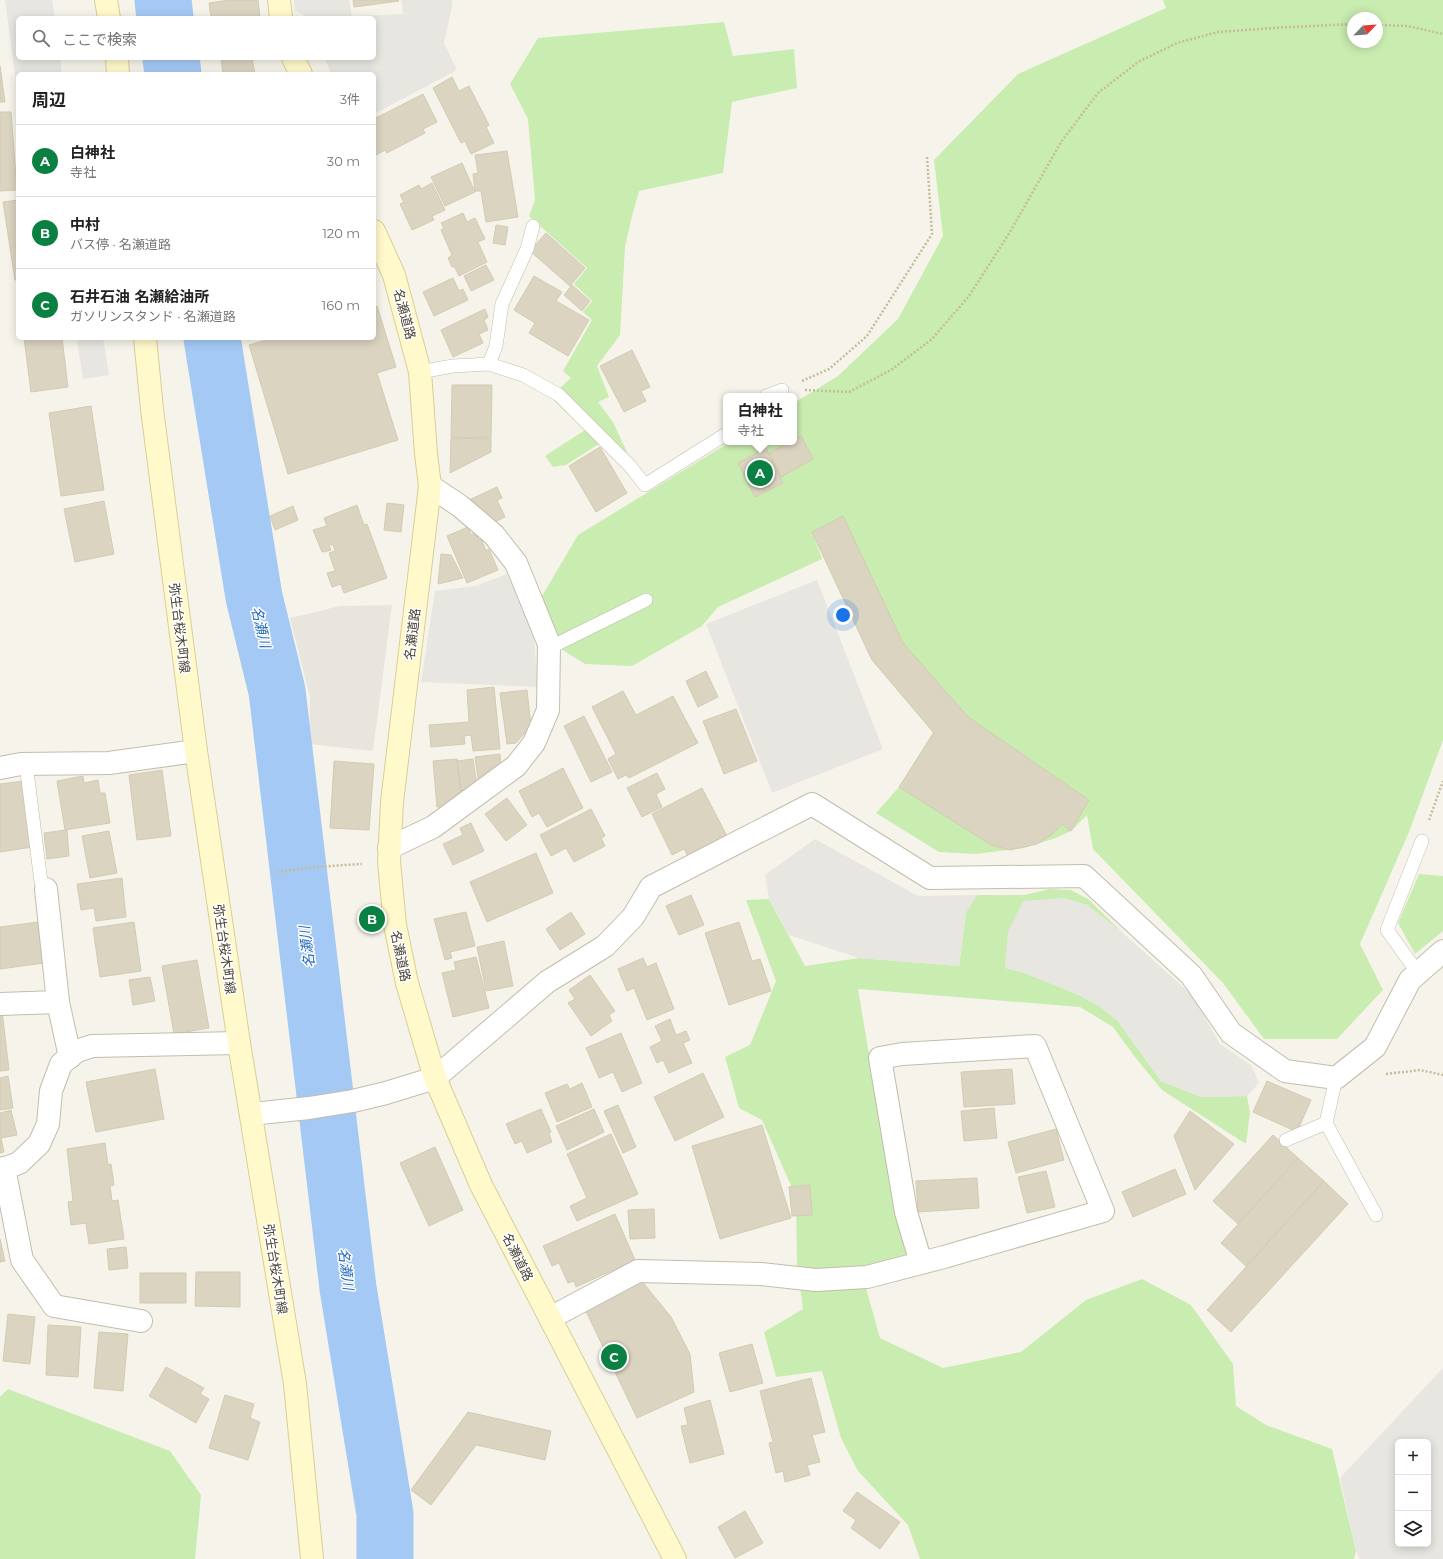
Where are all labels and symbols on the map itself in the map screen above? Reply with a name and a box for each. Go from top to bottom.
north arrow [1347,12,1383,48]
street label: 名瀬道路 [391,287,419,341]
pin: A [747,458,773,488]
street label: 弥生台桜木町線 [167,582,193,674]
water label: 名瀬川 [248,605,275,651]
your location [833,605,853,625]
street label: 名瀬道路 [401,607,423,661]
street label: 弥生台桜木町線 [211,903,239,995]
pin: B [359,904,385,934]
water label: 名瀬川 [295,923,318,969]
street label: 名瀬道路 [388,929,414,983]
street label: 弥生台桜木町線 [261,1223,291,1315]
street label: 名瀬道路 [499,1230,537,1284]
water label: 名瀬川 [335,1247,358,1293]
pin: C [601,1342,627,1372]

